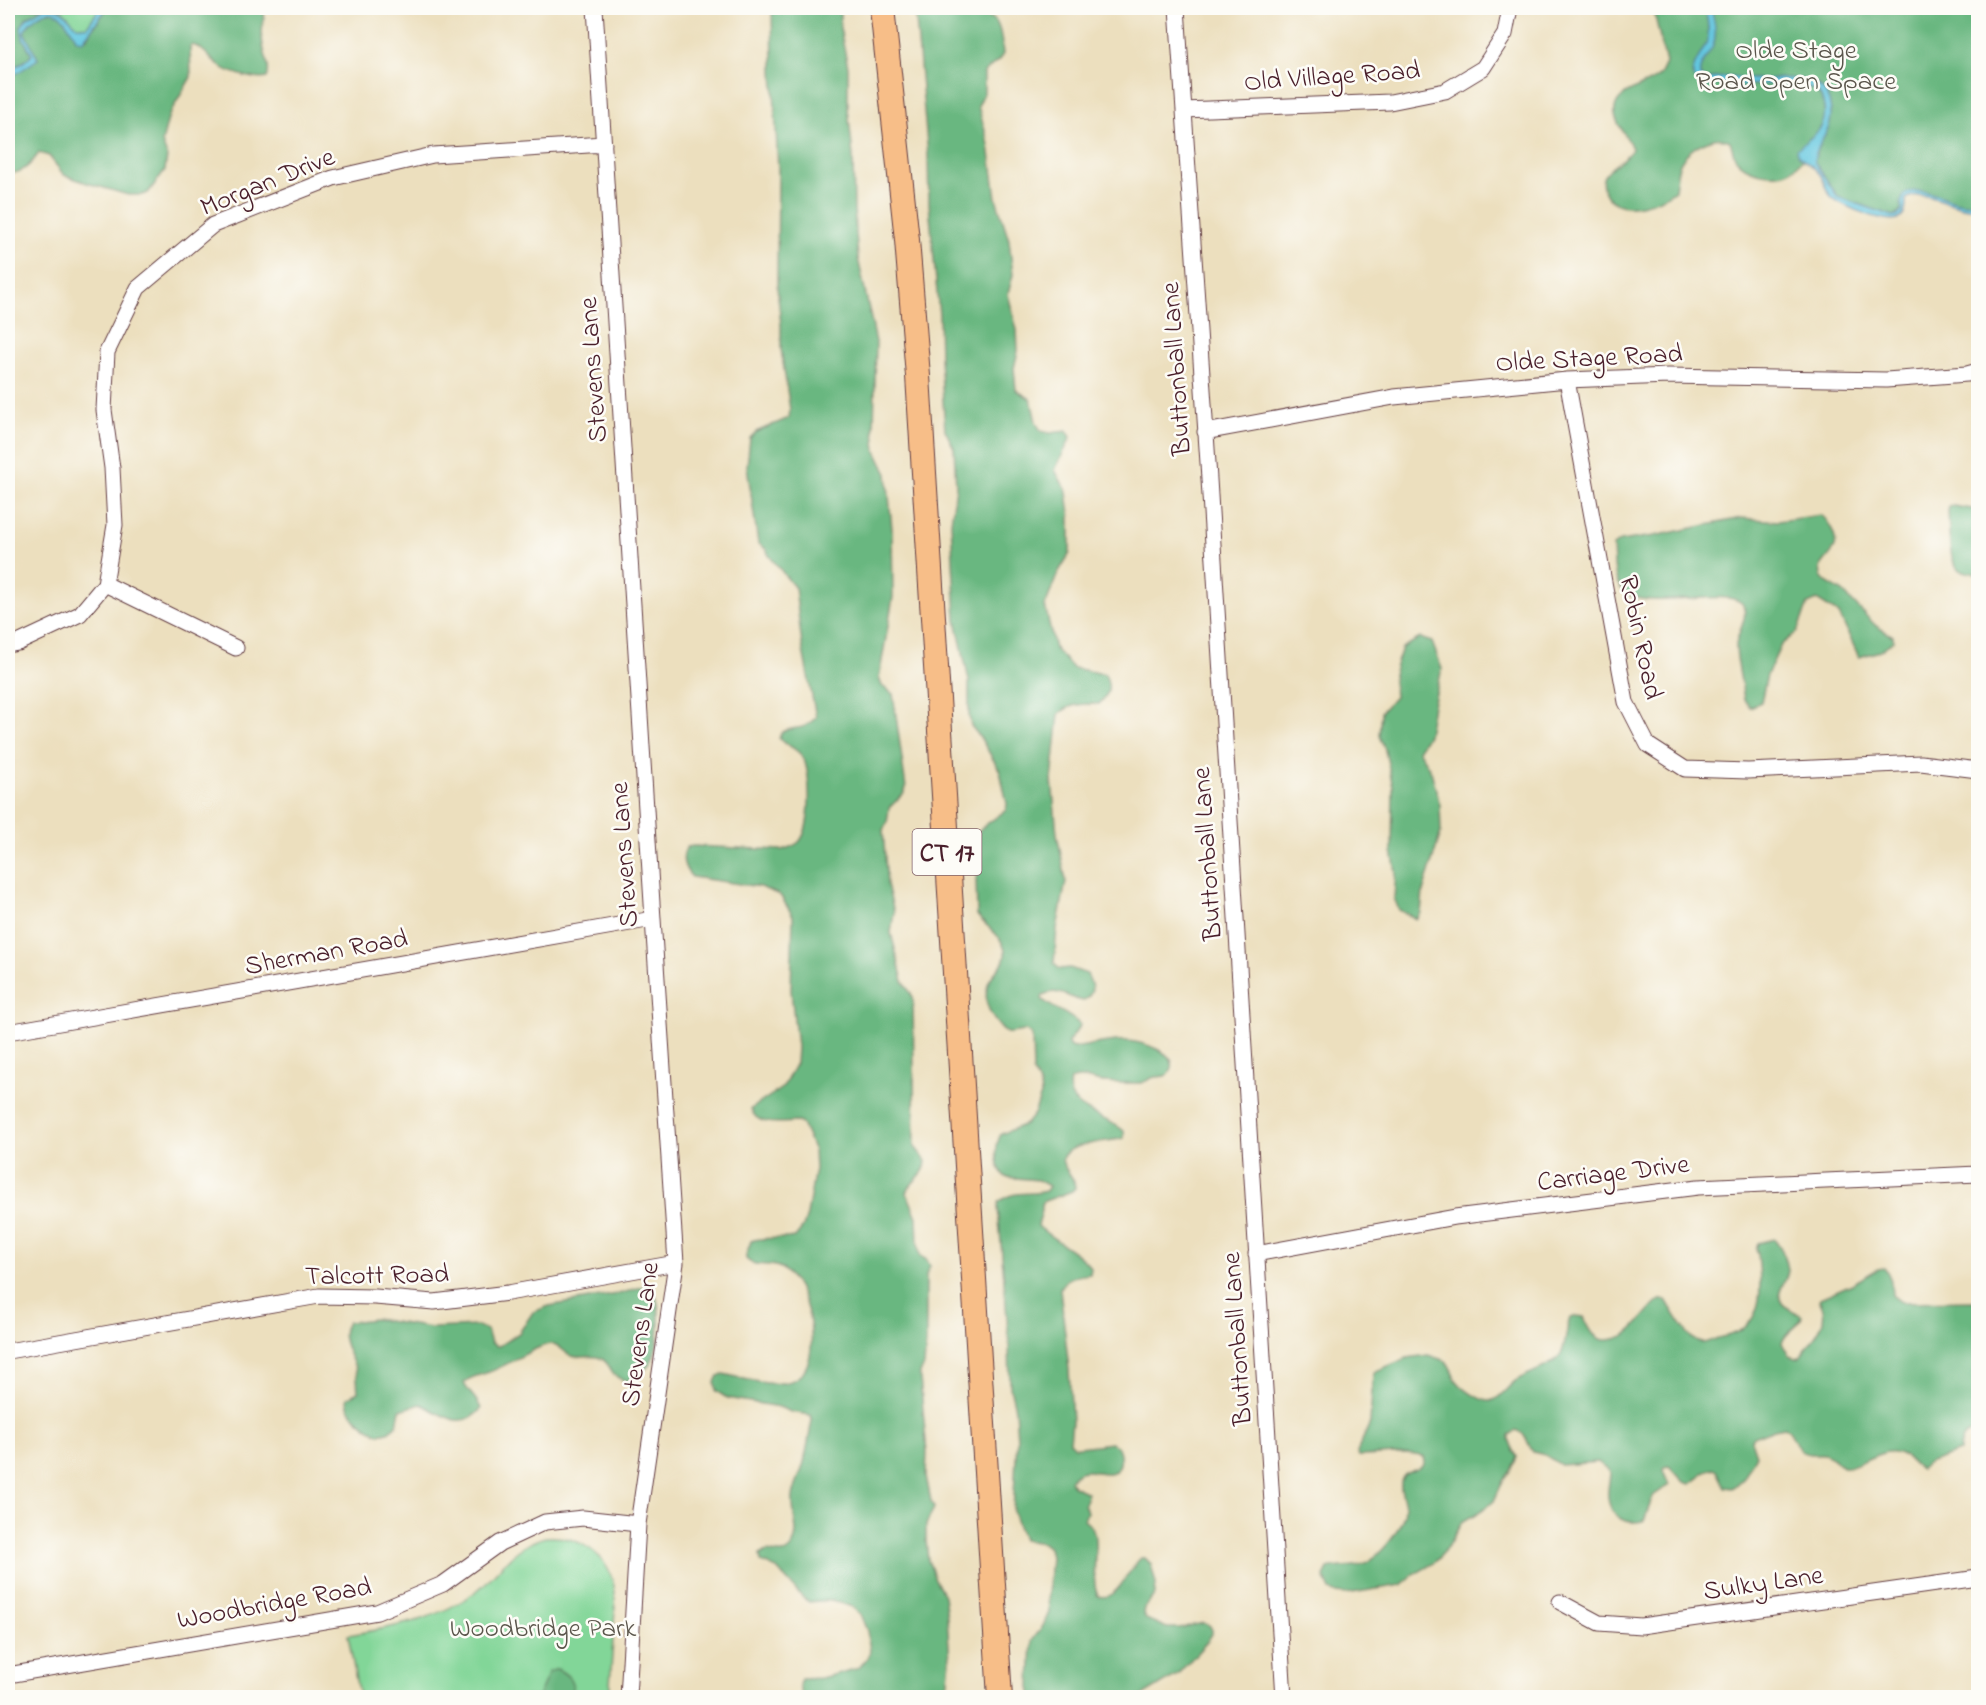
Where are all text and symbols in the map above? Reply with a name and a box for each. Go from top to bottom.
park label: Olde Stage Road Open Space [1696,32,1897,102]
street label: Old Village Road [1243,52,1422,103]
street label: Morgan Drive [195,138,342,228]
street label: Buttonball Lane [1152,280,1203,458]
street label: Stevens Lane [570,295,619,444]
street label: Olde Stage Road [1495,335,1684,384]
street label: Robin Road [1607,572,1672,703]
street label: Buttonball Lane [1183,765,1234,943]
street label: Stevens Lane [601,780,650,929]
road number: CT 17 [912,829,982,875]
street label: Sherman Road [242,920,411,987]
street label: Carriage Drive [1535,1146,1692,1203]
street label: Buttonball Lane [1213,1250,1264,1428]
street label: Talcott Road [305,1256,449,1297]
street label: Stevens Lane [612,1259,671,1409]
street label: Sulky Lane [1701,1557,1827,1612]
street label: Woodbridge Road [174,1568,375,1641]
park label: Woodbridge Park [450,1610,636,1649]

